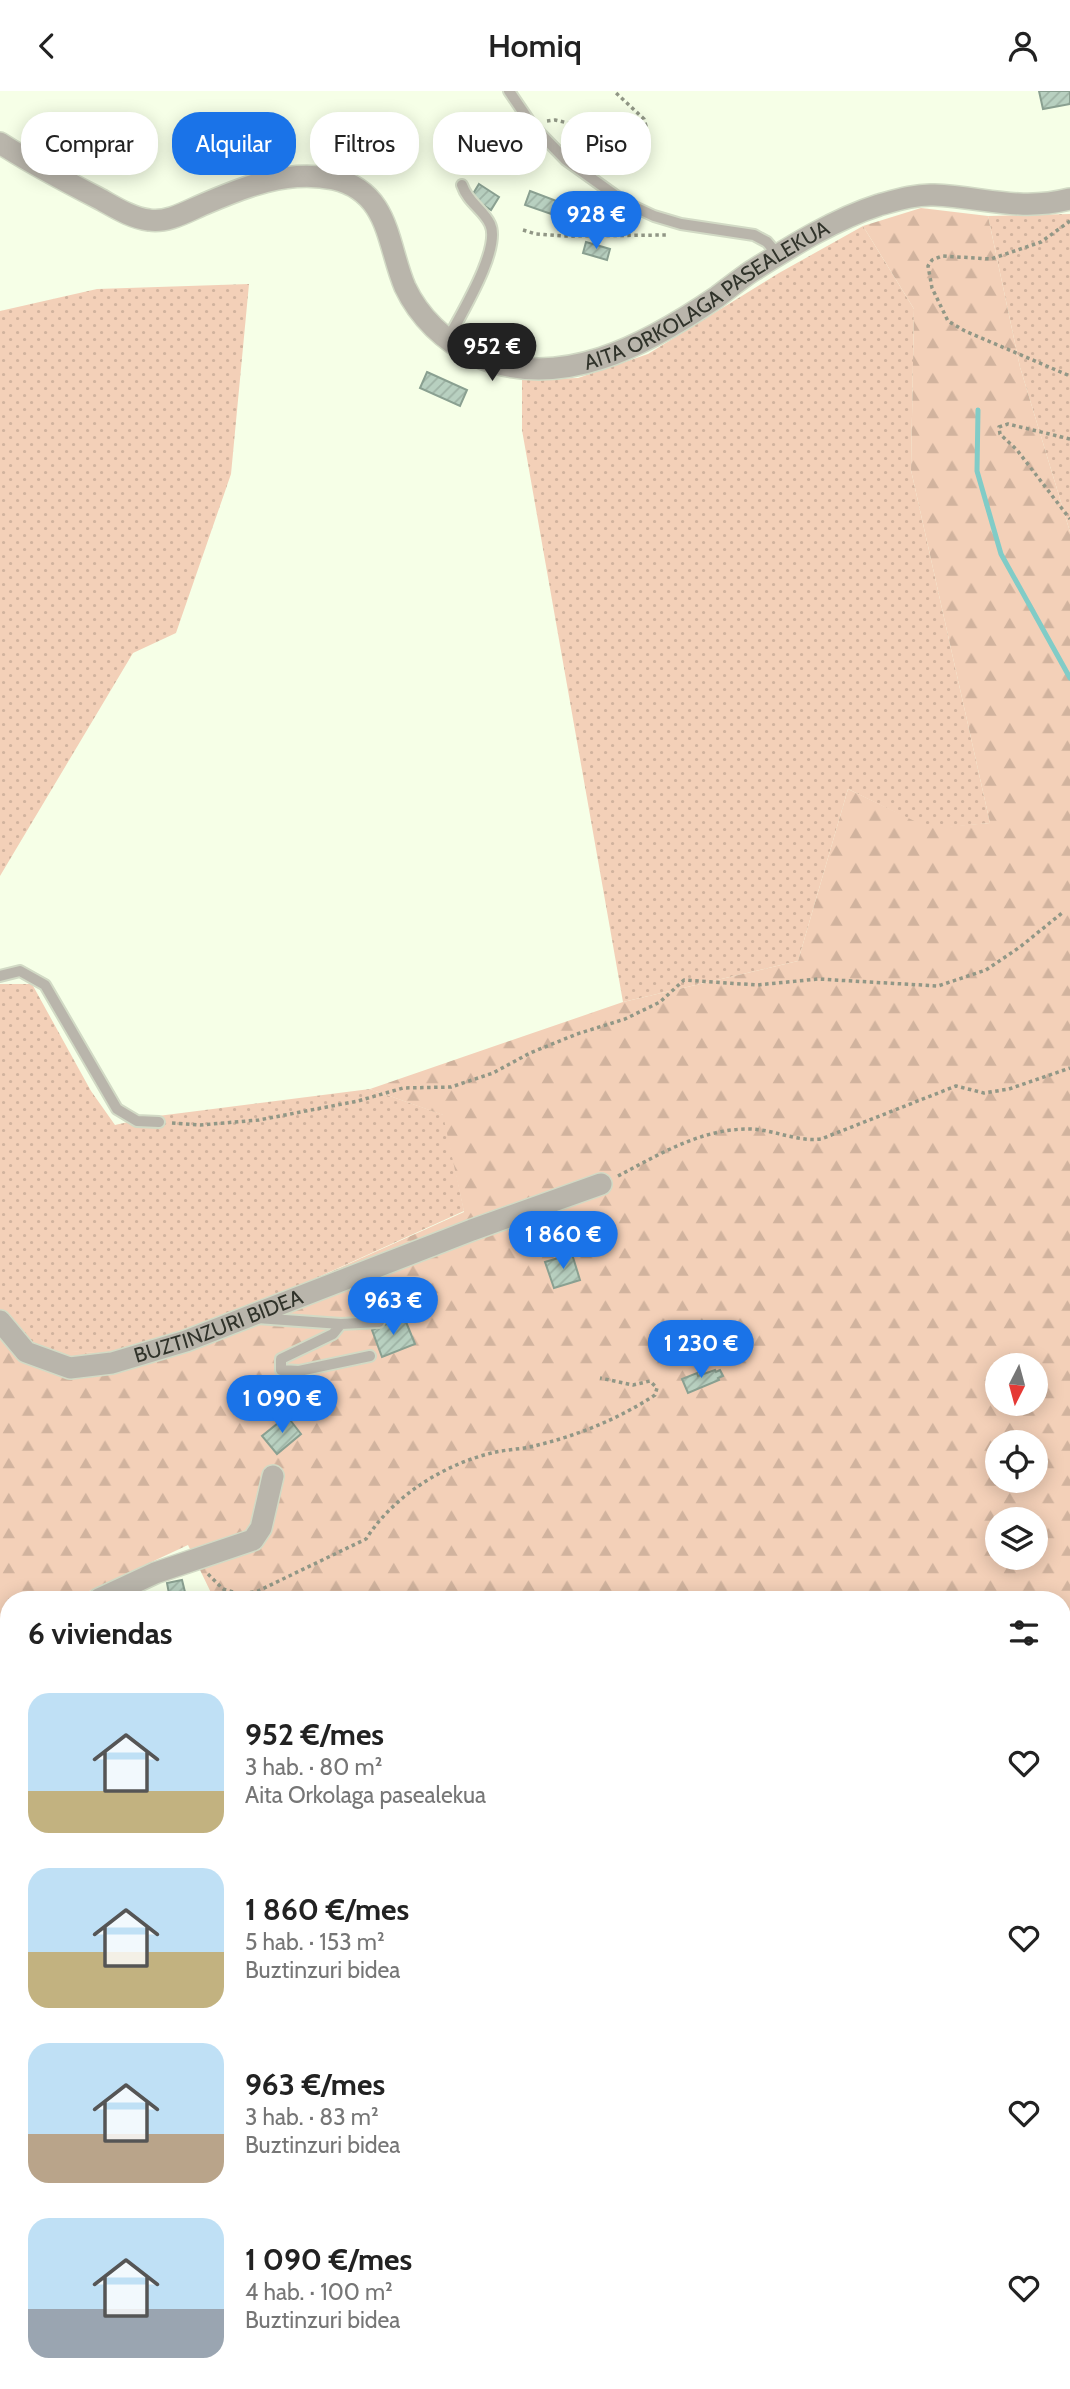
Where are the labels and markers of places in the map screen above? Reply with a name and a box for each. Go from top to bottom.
pin: 928 € [547,191,645,251]
pin: 952 € [443,323,541,383]
pin: 1 860 € [498,1211,628,1271]
pin: 963 € [344,1277,442,1337]
pin: 1 230 € [636,1321,766,1380]
pin: 1 090 € [217,1375,347,1435]

